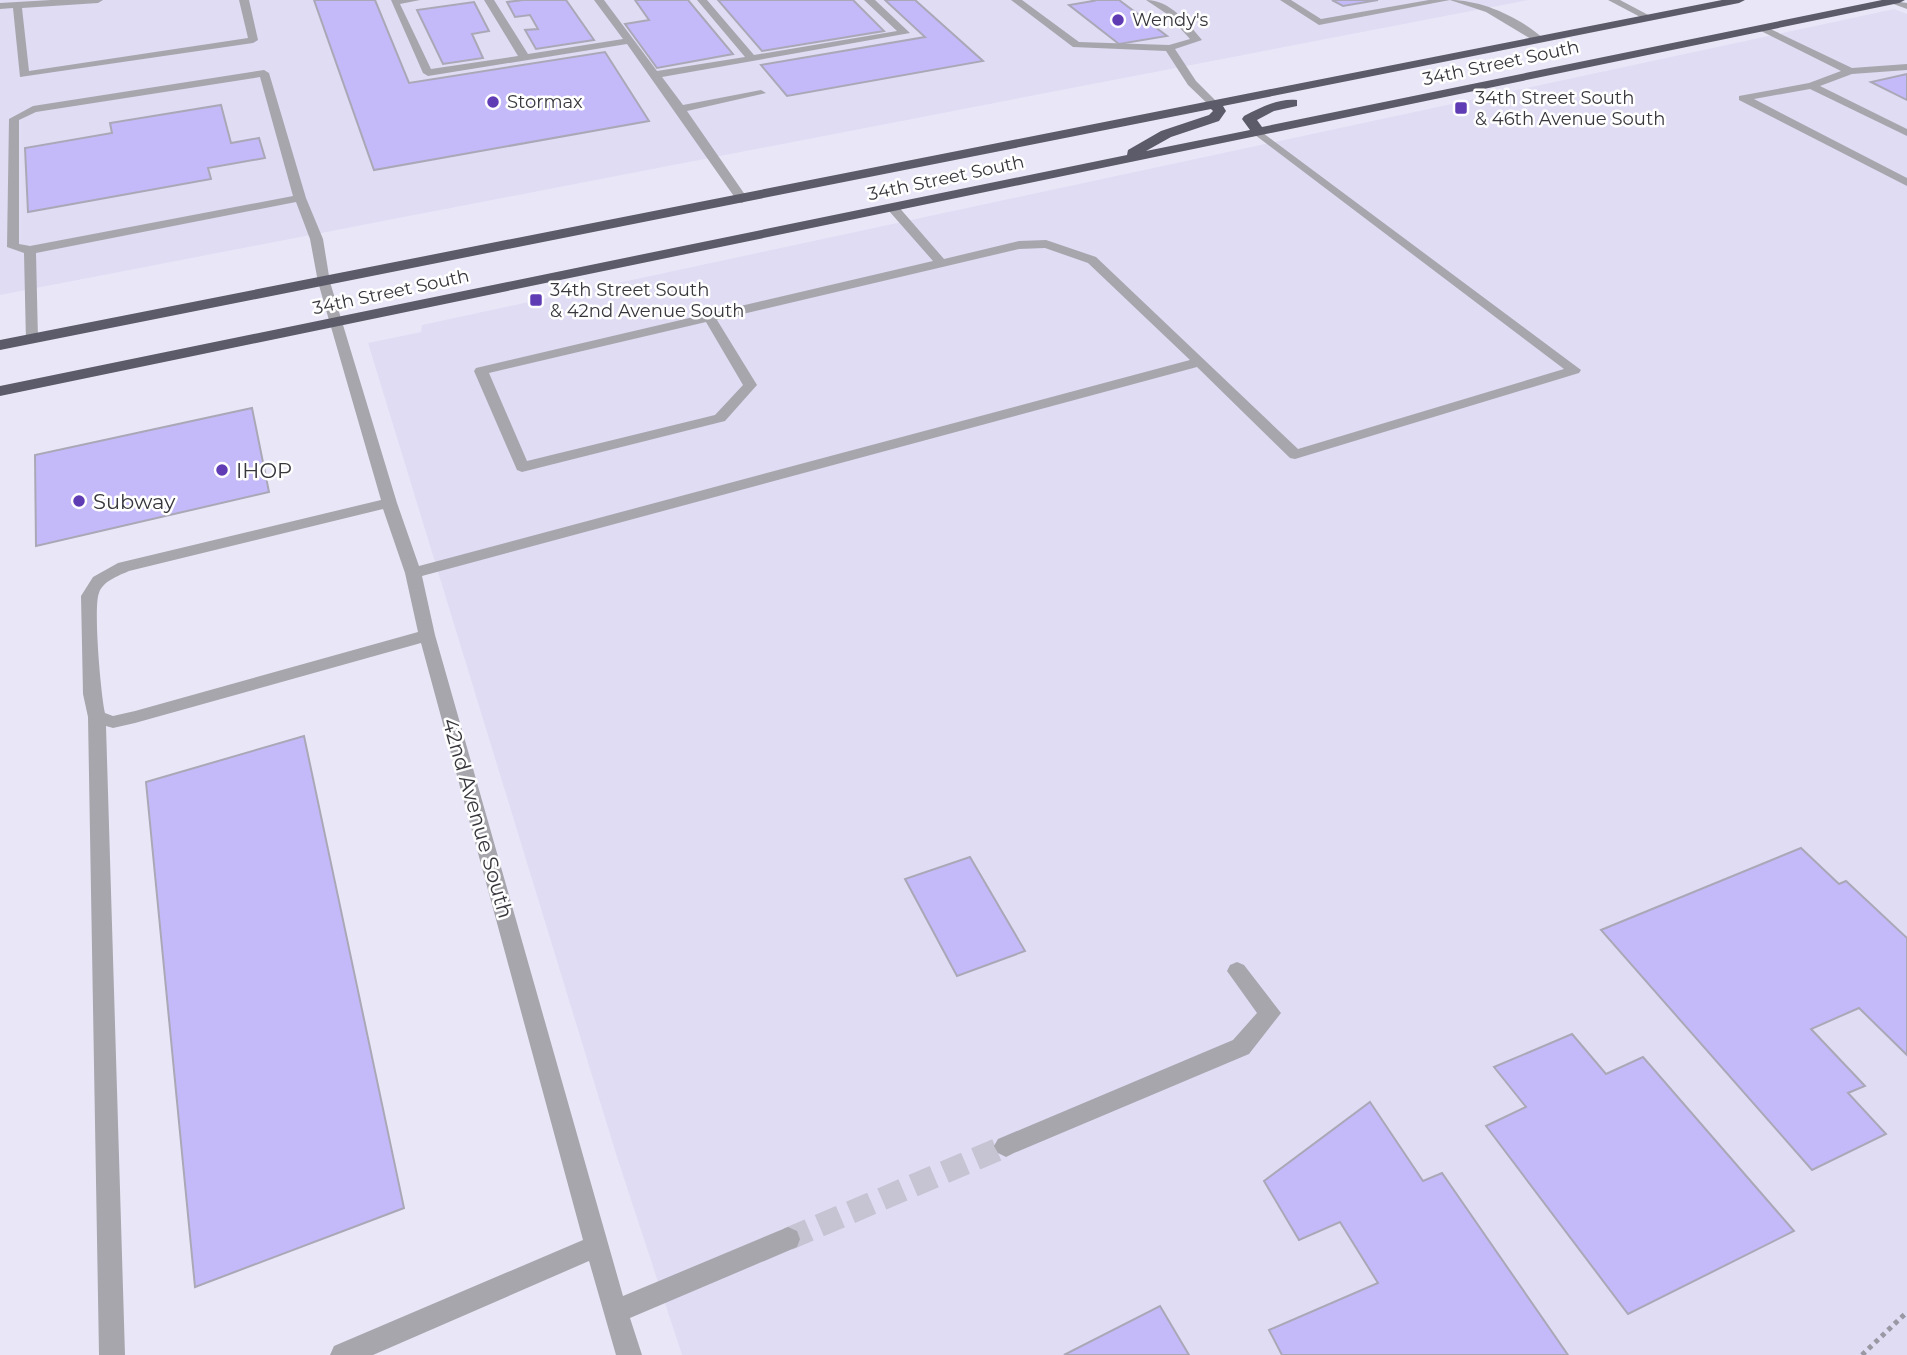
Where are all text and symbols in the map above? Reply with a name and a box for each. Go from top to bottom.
place label: Wendy's [1132,9,1209,31]
marker: Wendy's [1110,12,1126,28]
street label: 34th Street South [1421,36,1581,90]
place label: 34th Street South & 46th Avenue South [1475,87,1665,130]
place label: Stormax [507,91,583,113]
marker: Stormax [485,94,501,110]
marker: 34th Street South & 46th Avenue South [1453,100,1469,116]
street label: 34th Street South [866,151,1026,205]
street label: 34th Street South [311,265,471,319]
place label: 34th Street South & 42nd Avenue South [550,279,745,322]
marker: 34th Street South & 42nd Avenue South [528,292,544,308]
place label: IHOP [236,458,292,483]
marker: IHOP [214,462,230,478]
place label: Subway [93,489,176,514]
marker: Subway [71,493,87,509]
street label: 42nd Avenue South [437,715,519,921]

